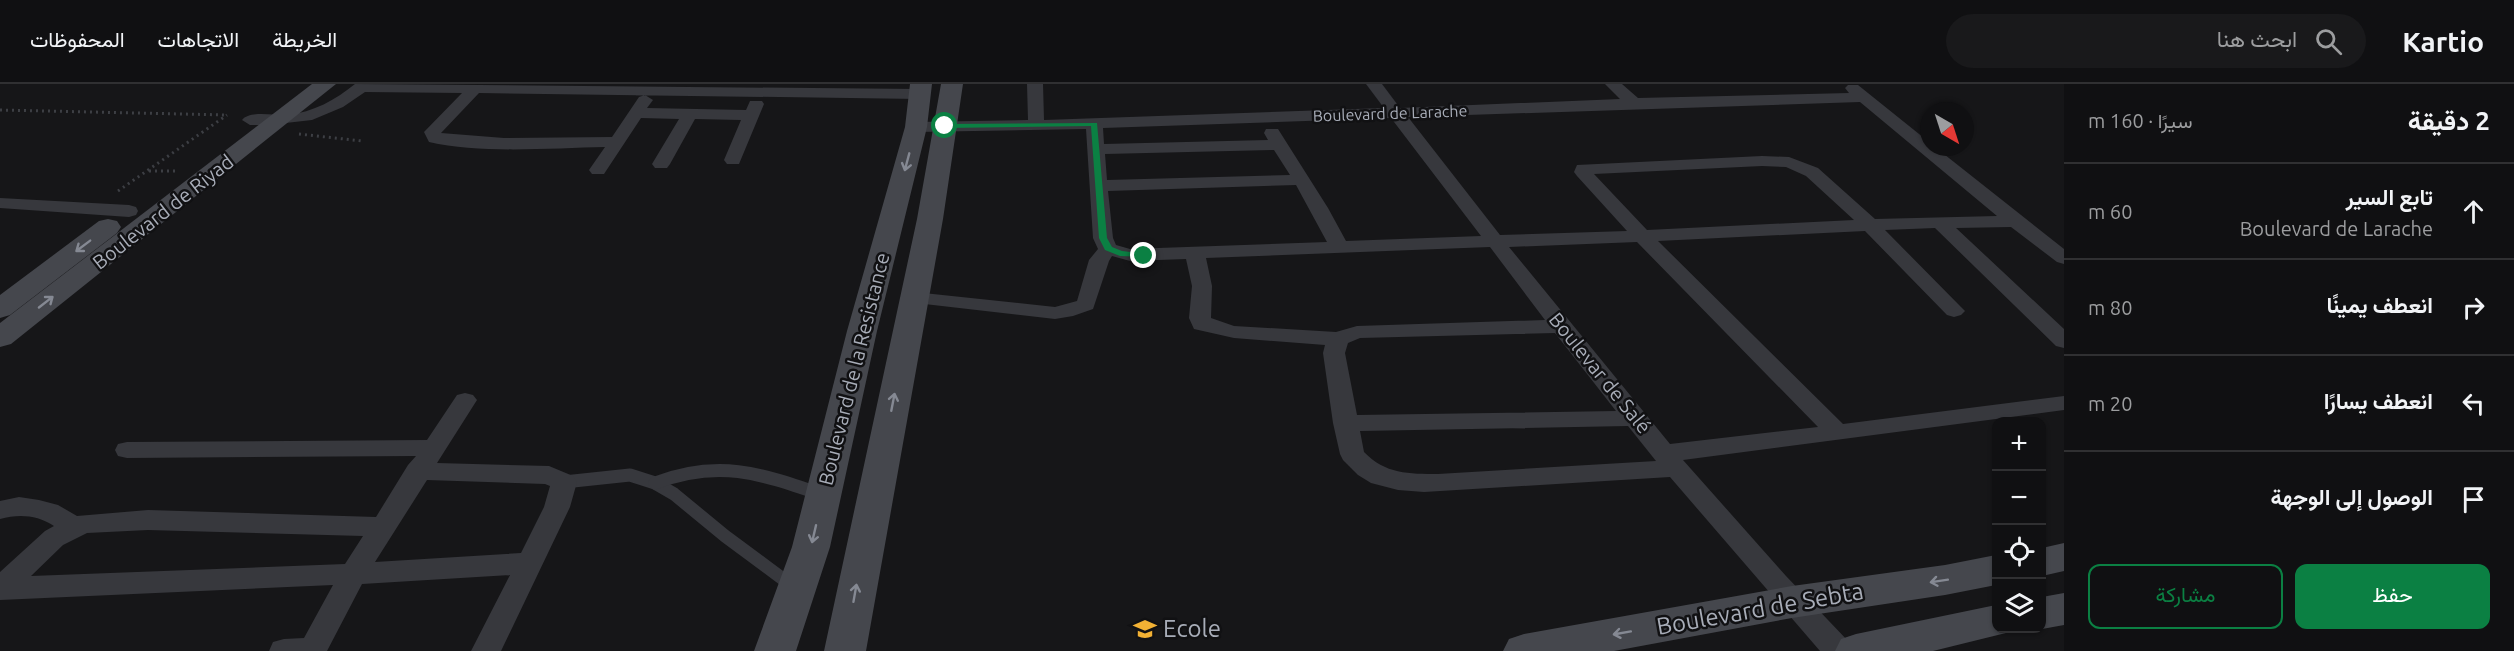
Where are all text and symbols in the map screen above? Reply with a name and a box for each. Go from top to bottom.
search box [1946,14,2366,68]
icon: search [2312,25,2345,58]
text: ابحث هنا [2217,26,2297,51]
text: Kartio [2402,26,2484,57]
text: المحفوظات [30,27,125,51]
text: الاتجاهات [158,27,239,51]
text: الخريطة [272,27,337,51]
street label: Boulevard de Larache [1312,101,1468,125]
north arrow [1920,102,1974,156]
text: 2 دقيقة [2408,106,2490,135]
text: سيرًا · 160 m [2088,109,2193,132]
route start [931,112,957,138]
street label: Boulevard de Riyad [88,150,238,274]
one-way arrow [900,152,912,171]
text: تابع السير [2346,184,2433,209]
icon: ahead [2457,195,2490,228]
text: 60 m [2088,200,2132,223]
text: Boulevard de Larache [2240,217,2433,240]
one-way arrow [76,239,92,252]
route end [1130,242,1156,268]
street label: Boulevard de la Resistance [813,250,894,488]
icon: right [2457,291,2490,324]
text: انعطف يمينًا [2326,292,2433,317]
one-way arrow [38,296,54,309]
text: 80 m [2088,296,2132,319]
street label: Boulevar de Salé [1545,308,1656,438]
icon: left [2457,387,2490,420]
text: انعطف يسارًا [2324,388,2433,413]
text: 20 m [2088,392,2132,415]
one-way arrow [888,393,899,412]
map controls [1992,417,2046,633]
button: + [1992,417,2046,471]
button: − [1992,471,2046,525]
icon: arrive [2457,483,2490,516]
text: الوصول إلى الوجهة [2270,484,2433,509]
one-way arrow [808,524,819,544]
button: locate [1992,525,2046,579]
button: مشاركة [2088,564,2283,629]
button: حفظ [2295,564,2490,629]
one-way arrow [1930,576,1949,587]
street label: Boulevard de Sebta [1654,577,1865,640]
button: layers [1992,579,2046,633]
one-way arrow [850,584,861,604]
place label: Ecole [1163,615,1221,642]
school or university icon: Ecole [1132,616,1158,642]
one-way arrow [1613,628,1633,639]

